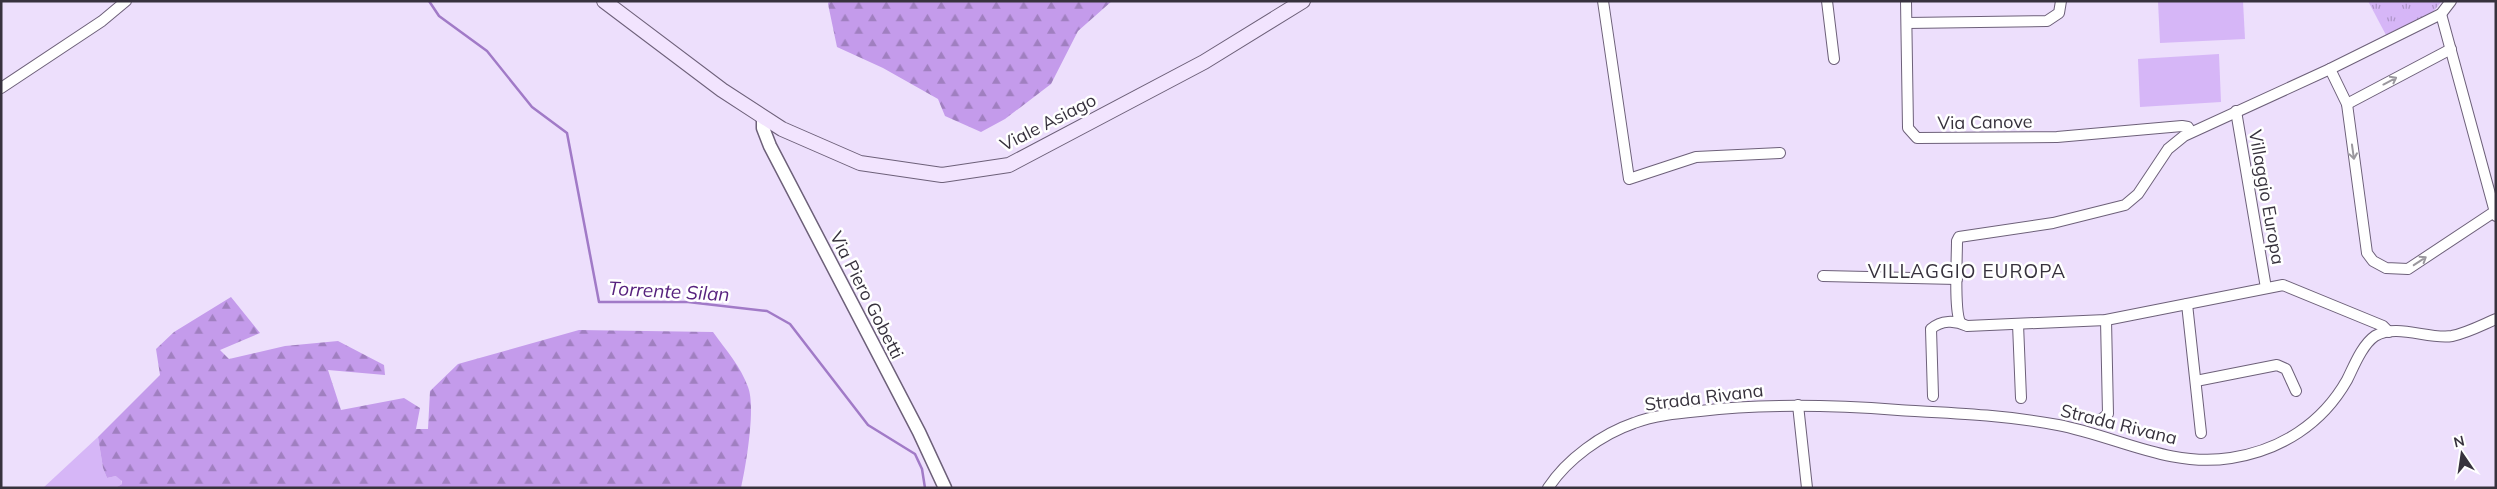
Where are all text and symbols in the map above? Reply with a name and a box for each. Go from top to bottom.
one-way arrow [2382,76,2396,86]
street label: Viale Asiago [996,88,1100,156]
street label: Via Canove [1937,110,2033,134]
street label: Villaggio Europa [2244,128,2290,266]
one-way arrow [2348,144,2358,160]
street label: Via Piero Gobetti [825,227,909,363]
one-way arrow [2412,256,2426,266]
district label: VILLAGGIO EUROPA [1868,259,2066,283]
water label: Torrente Silan [608,276,730,306]
street label: Strada Rivana [1643,378,1765,416]
street label: Strada Rivana [2058,398,2180,450]
north arrow [2437,429,2487,479]
text: N [2452,431,2466,451]

